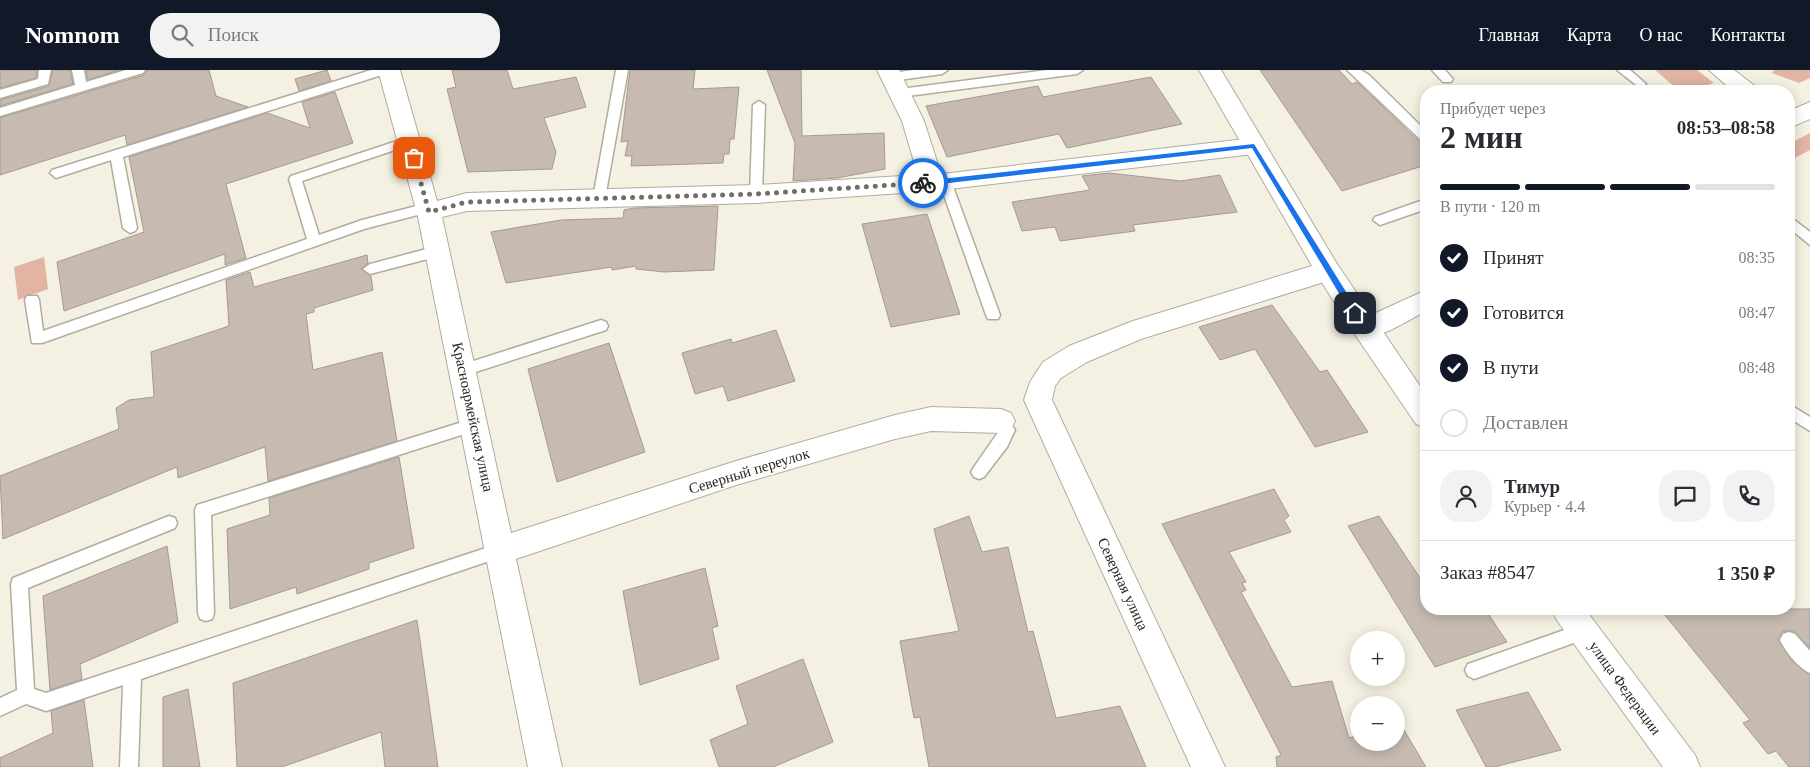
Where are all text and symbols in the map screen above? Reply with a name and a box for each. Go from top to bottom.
search box [150,13,500,58]
icon: search [168,21,196,49]
text: Nomnom [25,22,120,48]
text: Поиск [208,24,259,45]
text: Главная [1479,25,1539,45]
text: Карта [1567,25,1612,45]
text: О нас [1640,25,1683,45]
text: Контакты [1711,25,1785,45]
text: Прибудет через [1440,100,1546,117]
text: 08:53–08:58 [1677,117,1775,138]
text: 2 мин [1440,119,1523,155]
pin [393,137,435,179]
icon: bag [400,144,428,172]
courier [898,158,948,208]
icon: bike [909,169,937,197]
text: В пути · 120 m [1440,198,1541,215]
icon: check [1440,244,1468,272]
text: Принят [1483,247,1544,268]
text: 08:35 [1739,249,1775,266]
pin [1334,292,1376,334]
icon: home [1341,299,1369,327]
icon: check [1440,299,1468,327]
text: Готовится [1483,302,1564,323]
text: 08:47 [1739,304,1775,321]
street label: Красноармейская улица [449,341,497,494]
icon: check [1440,354,1468,382]
text: В пути [1483,357,1539,378]
text: 08:48 [1739,359,1775,376]
text: Доставлен [1483,412,1568,433]
street label: Северный переулок [687,445,812,497]
button: person [1440,470,1492,522]
button: chat [1659,470,1711,522]
button: phone [1723,470,1775,522]
text: Тимур [1504,476,1560,497]
text: Курьер · 4.4 [1504,498,1585,515]
street label: Северная улица [1095,535,1152,633]
text: Заказ #8547 [1440,562,1535,583]
text: 1 350 ₽ [1716,563,1775,584]
map controls [1350,631,1405,751]
button: + [1350,631,1405,686]
street label: улица Федерации [1586,638,1664,738]
button: − [1350,696,1405,751]

